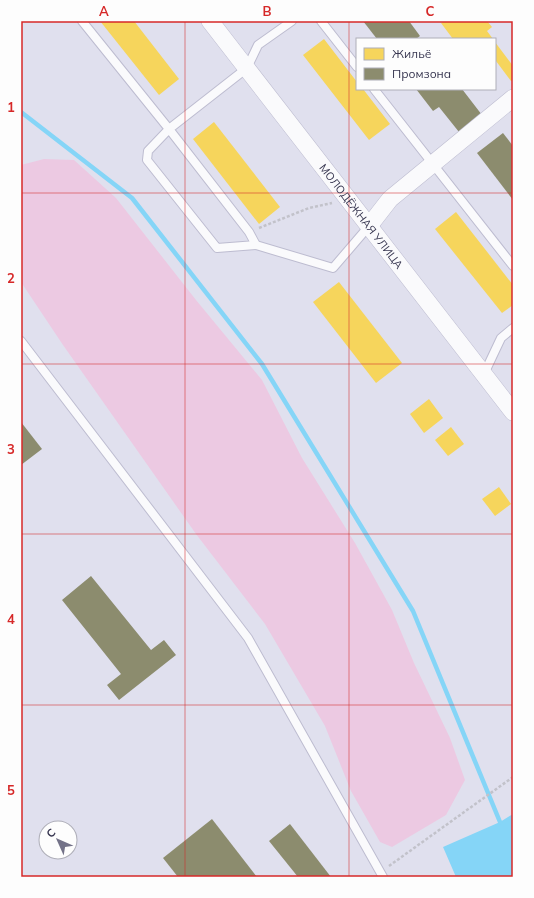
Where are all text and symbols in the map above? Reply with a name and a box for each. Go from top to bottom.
text: A [99,3,109,19]
text: B [263,3,272,19]
text: C [426,3,435,19]
legend [356,38,496,90]
text: Жильё [392,46,432,61]
text: Промзона [392,66,451,81]
text: 1 [7,99,15,115]
street label: МОЛОДЁЖНАЯ УЛИЦА [316,161,406,271]
text: 2 [7,270,15,286]
text: 3 [7,441,15,457]
text: 4 [7,611,15,627]
text: 5 [7,782,15,798]
north arrow [38,820,78,860]
text: С [43,825,59,841]

